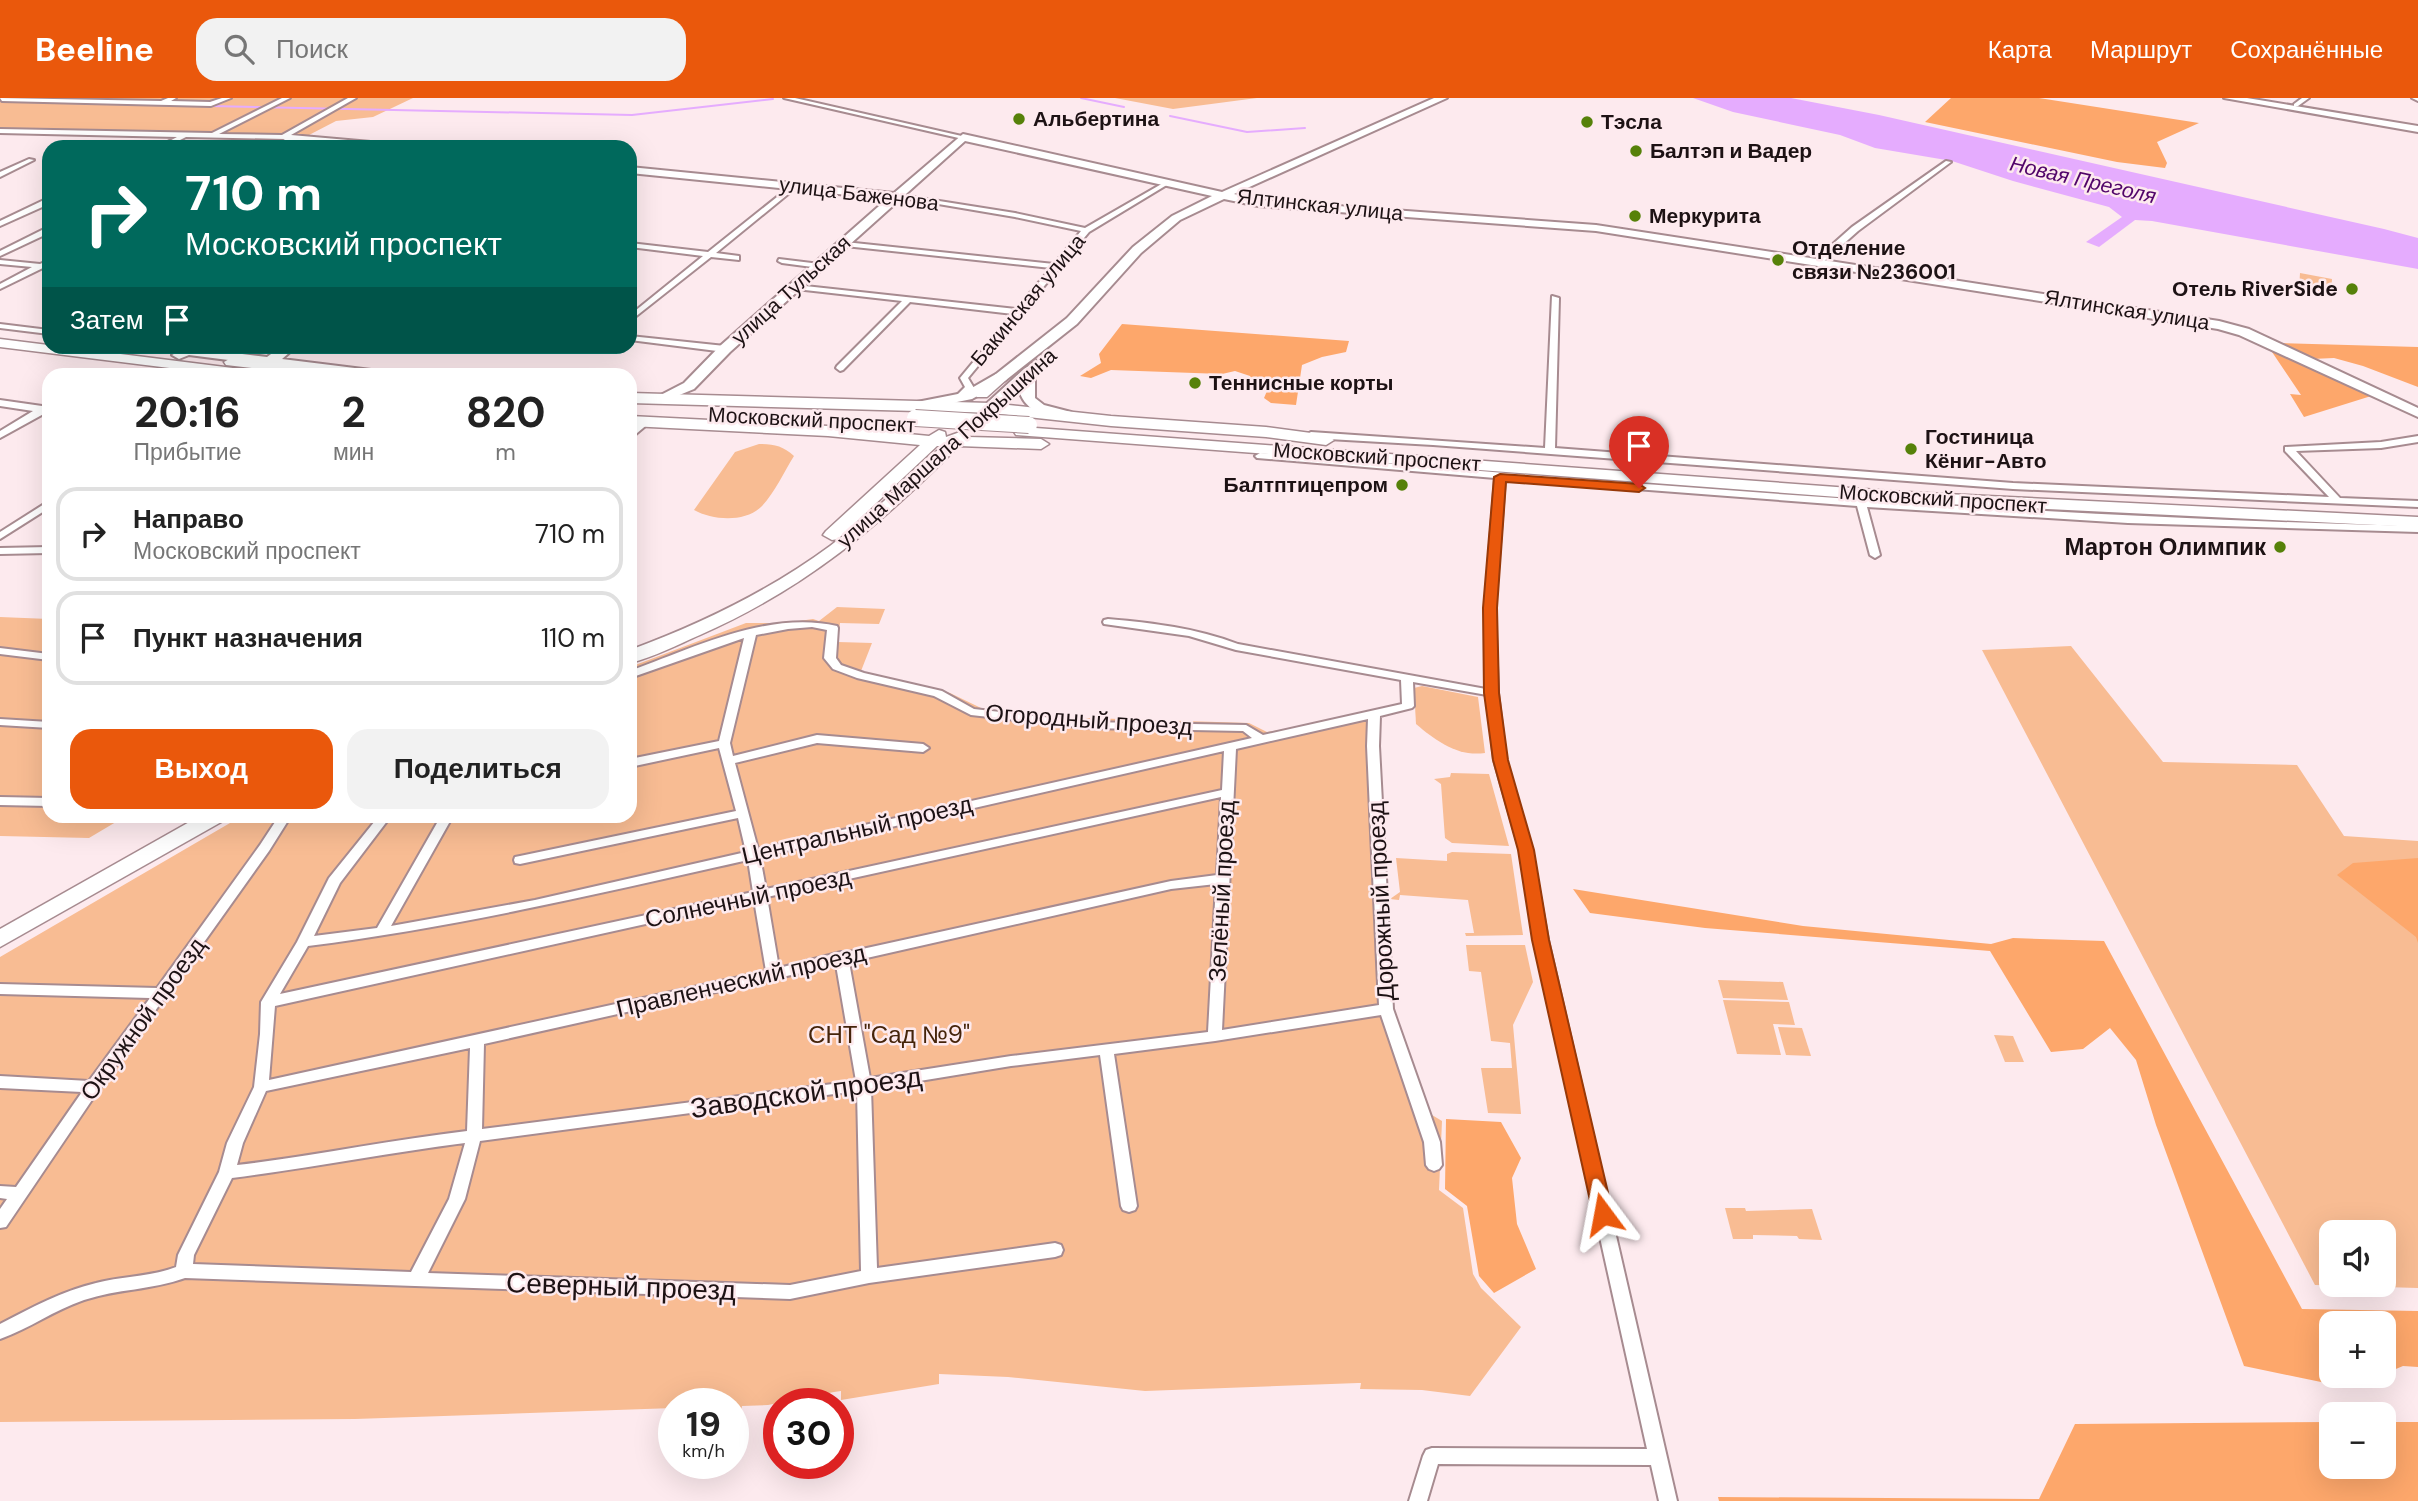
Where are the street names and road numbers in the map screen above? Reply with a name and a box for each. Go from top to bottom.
street label: улица Баженова [778,170,941,218]
street label: Ялтинская улица [1236,182,1405,228]
street label: Бакинская улица [964,228,1092,372]
street label: улица Тульская [725,229,857,351]
street label: Ялтинская улица [2042,283,2212,337]
street label: улица Маршала Покрышкина [831,342,1063,554]
street label: Московский проспект [707,401,917,439]
street label: Московский проспект [1272,436,1482,478]
street label: Московский проспект [1838,478,2048,520]
street label: Огородный проезд [984,697,1194,742]
street label: Центральный проезд [739,788,975,871]
street label: Зелёный проезд [1201,799,1242,983]
street label: Дорожный проезд [1360,801,1401,1002]
street label: Солнечный проезд [642,861,854,934]
street label: Окружной проезд [73,931,212,1106]
street label: Правленческий проезд [613,937,869,1024]
street label: Заводской проезд [688,1058,924,1127]
street label: Северный проезд [505,1264,737,1309]

